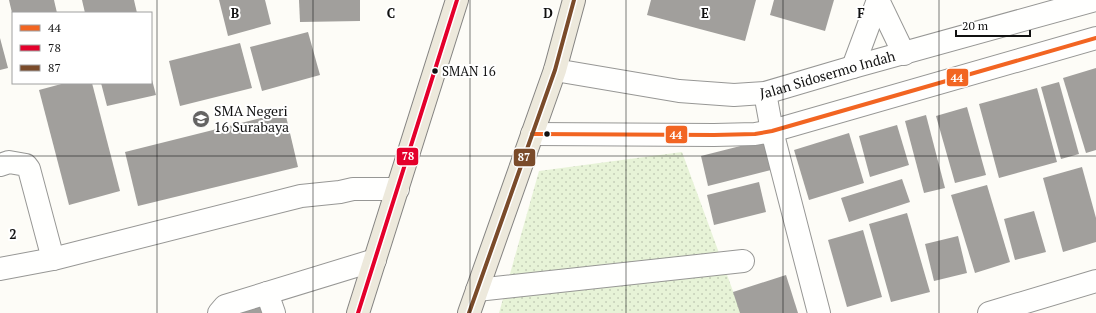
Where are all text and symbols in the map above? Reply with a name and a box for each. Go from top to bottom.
text: B [231,4,239,22]
text: C [387,4,395,22]
text: D [543,4,553,22]
text: E [701,4,709,22]
text: F [857,4,865,22]
legend [12,12,152,84]
scale bar [956,12,1030,38]
text: 20 m [962,18,989,33]
text: 44 [48,20,61,35]
text: 78 [48,40,61,55]
street label: Jalan Sidosermo Indah [759,46,897,102]
text: 87 [48,60,61,75]
place label: SMAN 16 [442,62,496,80]
marker: SMAN 16 [430,66,440,76]
line badge: 44 [946,68,969,87]
text: 44 [951,71,964,85]
place label: SMA Negeri 16 Surabaya [214,101,289,136]
school or university icon: SMA Negeri 16 Surabaya [191,109,211,129]
line badge: 44 [665,125,688,144]
text: 44 [670,128,683,142]
unlabelled marker [542,129,552,139]
line badge: 78 [396,147,419,166]
line badge: 87 [513,148,536,167]
text: 78 [402,149,414,163]
text: 87 [518,150,530,164]
text: 2 [9,225,17,243]

